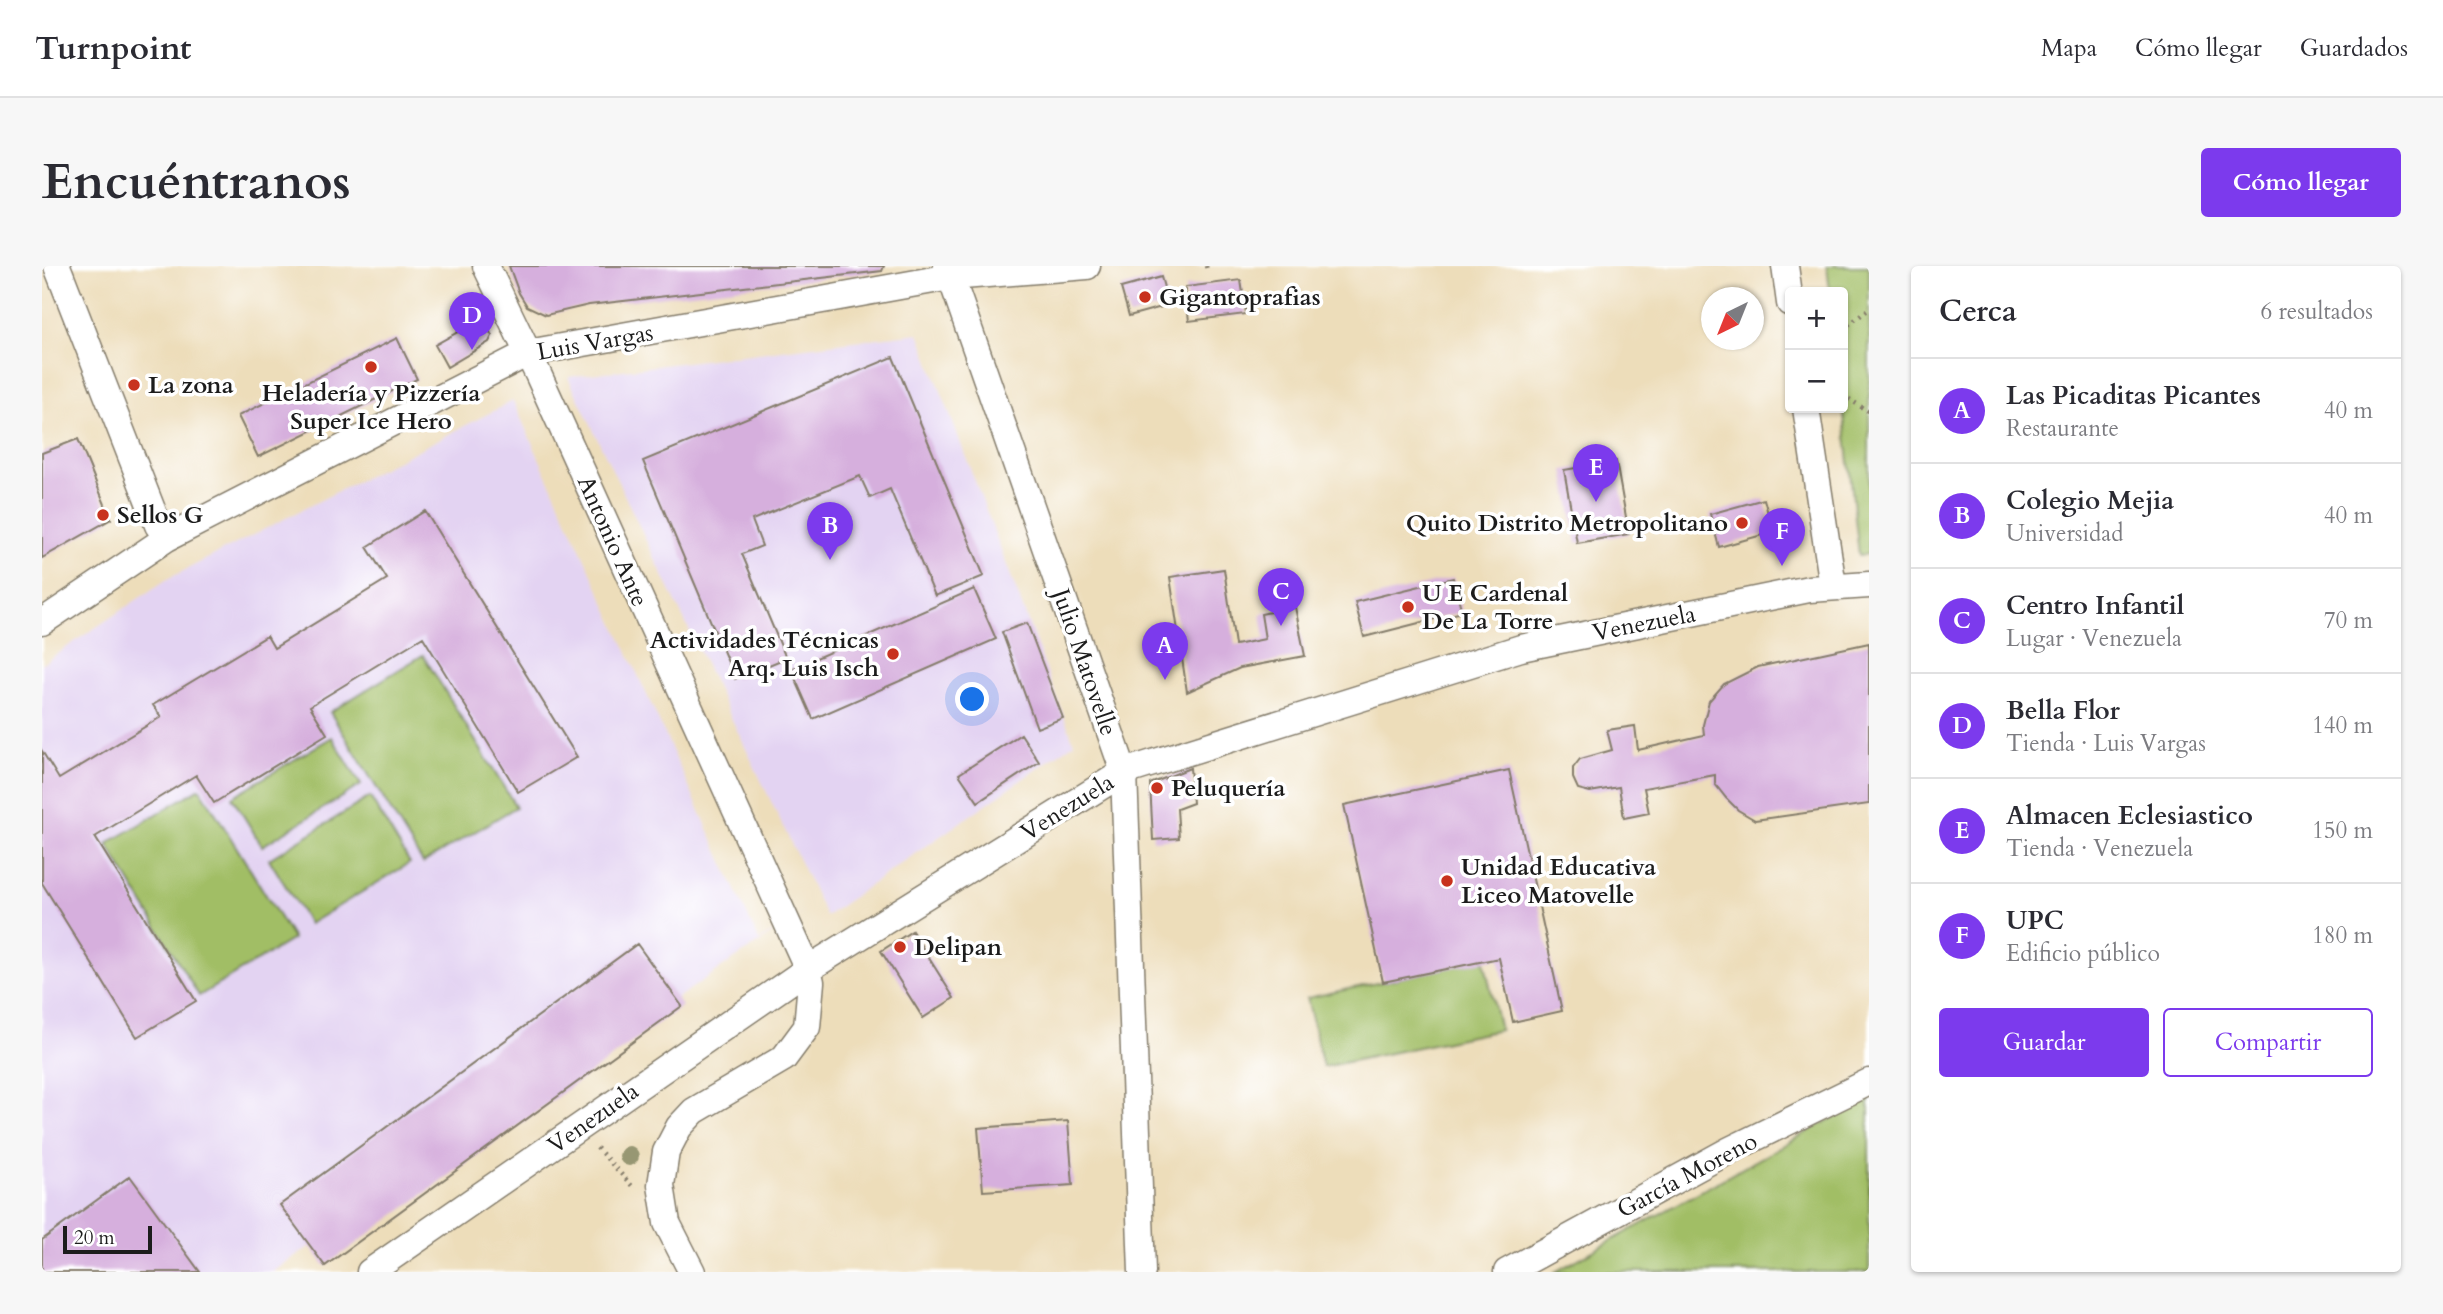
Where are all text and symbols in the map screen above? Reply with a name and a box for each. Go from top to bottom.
text: Turnpoint [35,26,191,71]
text: Mapa [2041,32,2097,65]
text: Cómo llegar [2135,32,2262,65]
text: Guardados [2300,32,2408,65]
button: Cómo llegar [2201,148,2401,217]
text: Encuéntranos [42,149,351,216]
place label: Gigantoprafias [1159,281,1321,314]
north arrow [1701,287,1764,350]
map controls [1785,287,1848,413]
button: + [1785,287,1848,350]
marker: Gigantoprafias [1137,289,1153,305]
text: Cerca [1939,291,2017,332]
pin: D [449,292,495,350]
text: 6 resultados [2260,296,2373,327]
street label: Luis Vargas [534,316,656,369]
button: − [1785,350,1848,413]
marker: Heladería y Pizzería Super Ice Hero [363,359,379,375]
place label: La zona [148,369,234,402]
marker: La zona [126,377,142,393]
place label: Heladería y Pizzería Super Ice Hero [262,377,480,438]
text: Las Picaditas Picantes [2006,378,2261,413]
text: A [1953,395,1971,426]
text: 40 m [2324,395,2373,426]
text: Restaurante [2006,413,2119,444]
pin: E [1573,444,1619,502]
street label: Antonio Ante [569,470,656,612]
text: Colegio Mejia [2006,483,2174,518]
place label: Sellos G [117,499,203,532]
text: B [1954,500,1970,531]
text: 40 m [2324,500,2373,531]
pin: B [807,502,853,560]
marker: Sellos G [95,507,111,523]
place label: Quito Distrito Metropolitano [1406,507,1728,540]
pin: F [1759,508,1805,566]
marker: Quito Distrito Metropolitano [1734,515,1750,531]
text: Universidad [2006,518,2123,549]
pin: C [1258,568,1304,626]
place label: U E Cardenal De La Torre [1422,577,1568,638]
street label: Julio Matovelle [1043,582,1125,740]
text: Centro Infantil [2006,588,2184,623]
street label: Venezuela [1590,597,1699,650]
marker: U E Cardenal De La Torre [1400,599,1416,615]
text: C [1953,605,1971,636]
text: 70 m [2324,605,2373,636]
pin: A [1142,622,1188,680]
text: Lugar · Venezuela [2006,623,2182,654]
place label: Actividades Técnicas Arq. Luis Isch [650,624,879,685]
marker: Actividades Técnicas Arq. Luis Isch [885,646,901,662]
your location [955,682,989,716]
text: Bella Flor [2006,693,2120,728]
text: D [1952,710,1972,741]
text: 140 m [2312,710,2373,741]
text: Tienda · Luis Vargas [2006,728,2206,759]
street label: Venezuela [1014,765,1121,849]
place label: Peluquería [1171,772,1285,805]
marker: Peluquería [1149,780,1165,796]
text: Almacen Eclesiastico [2006,798,2253,833]
text: E [1955,815,1969,846]
text: 150 m [2312,815,2373,846]
text: Tienda · Venezuela [2006,833,2193,864]
place label: Unidad Educativa Liceo Matovelle [1461,851,1656,912]
marker: Unidad Educativa Liceo Matovelle [1439,873,1455,889]
text: UPC [2006,903,2064,938]
text: F [1955,920,1969,951]
text: 180 m [2312,920,2373,951]
place label: Delipan [914,931,1003,964]
text: Edificio público [2006,938,2160,969]
marker: Delipan [892,939,908,955]
button: Guardar [1939,1008,2149,1077]
button: Compartir [2163,1008,2373,1077]
street label: Venezuela [541,1075,646,1162]
street label: García Moreno [1611,1125,1763,1226]
scale bar [63,1223,152,1255]
text: 20 m [74,1225,115,1251]

